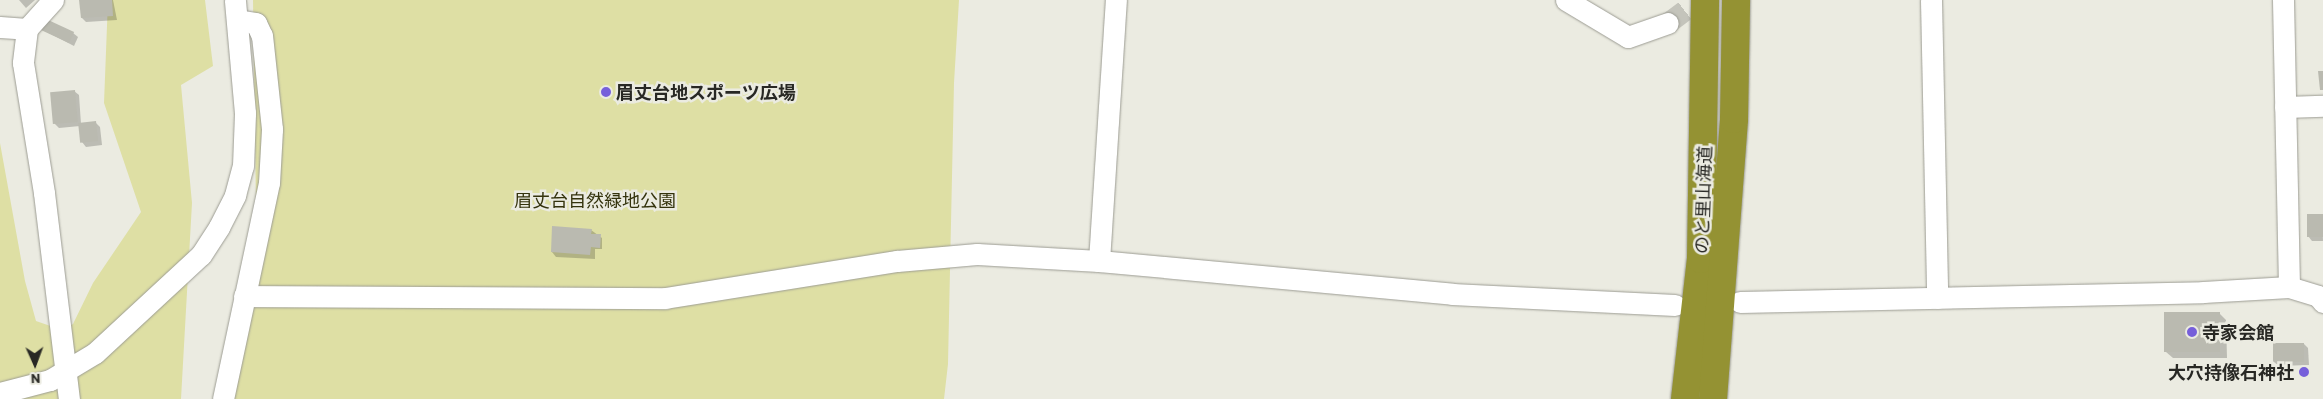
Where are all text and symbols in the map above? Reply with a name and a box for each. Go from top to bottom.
place label: 眉丈台地スポーツ広場 [616,81,796,103]
marker: 眉丈台地スポーツ広場 [600,86,612,98]
street label: のと里山海道 [1690,146,1716,254]
park label: 眉丈台自然緑地公園 [514,189,676,211]
place label: 寺家会館 [2202,321,2274,343]
marker: 寺家会館 [2186,326,2198,338]
north arrow [10,339,60,389]
place label: 大穴持像石神社 [2168,361,2294,383]
marker: 大穴持像石神社 [2298,366,2310,378]
text: N [31,371,40,388]

